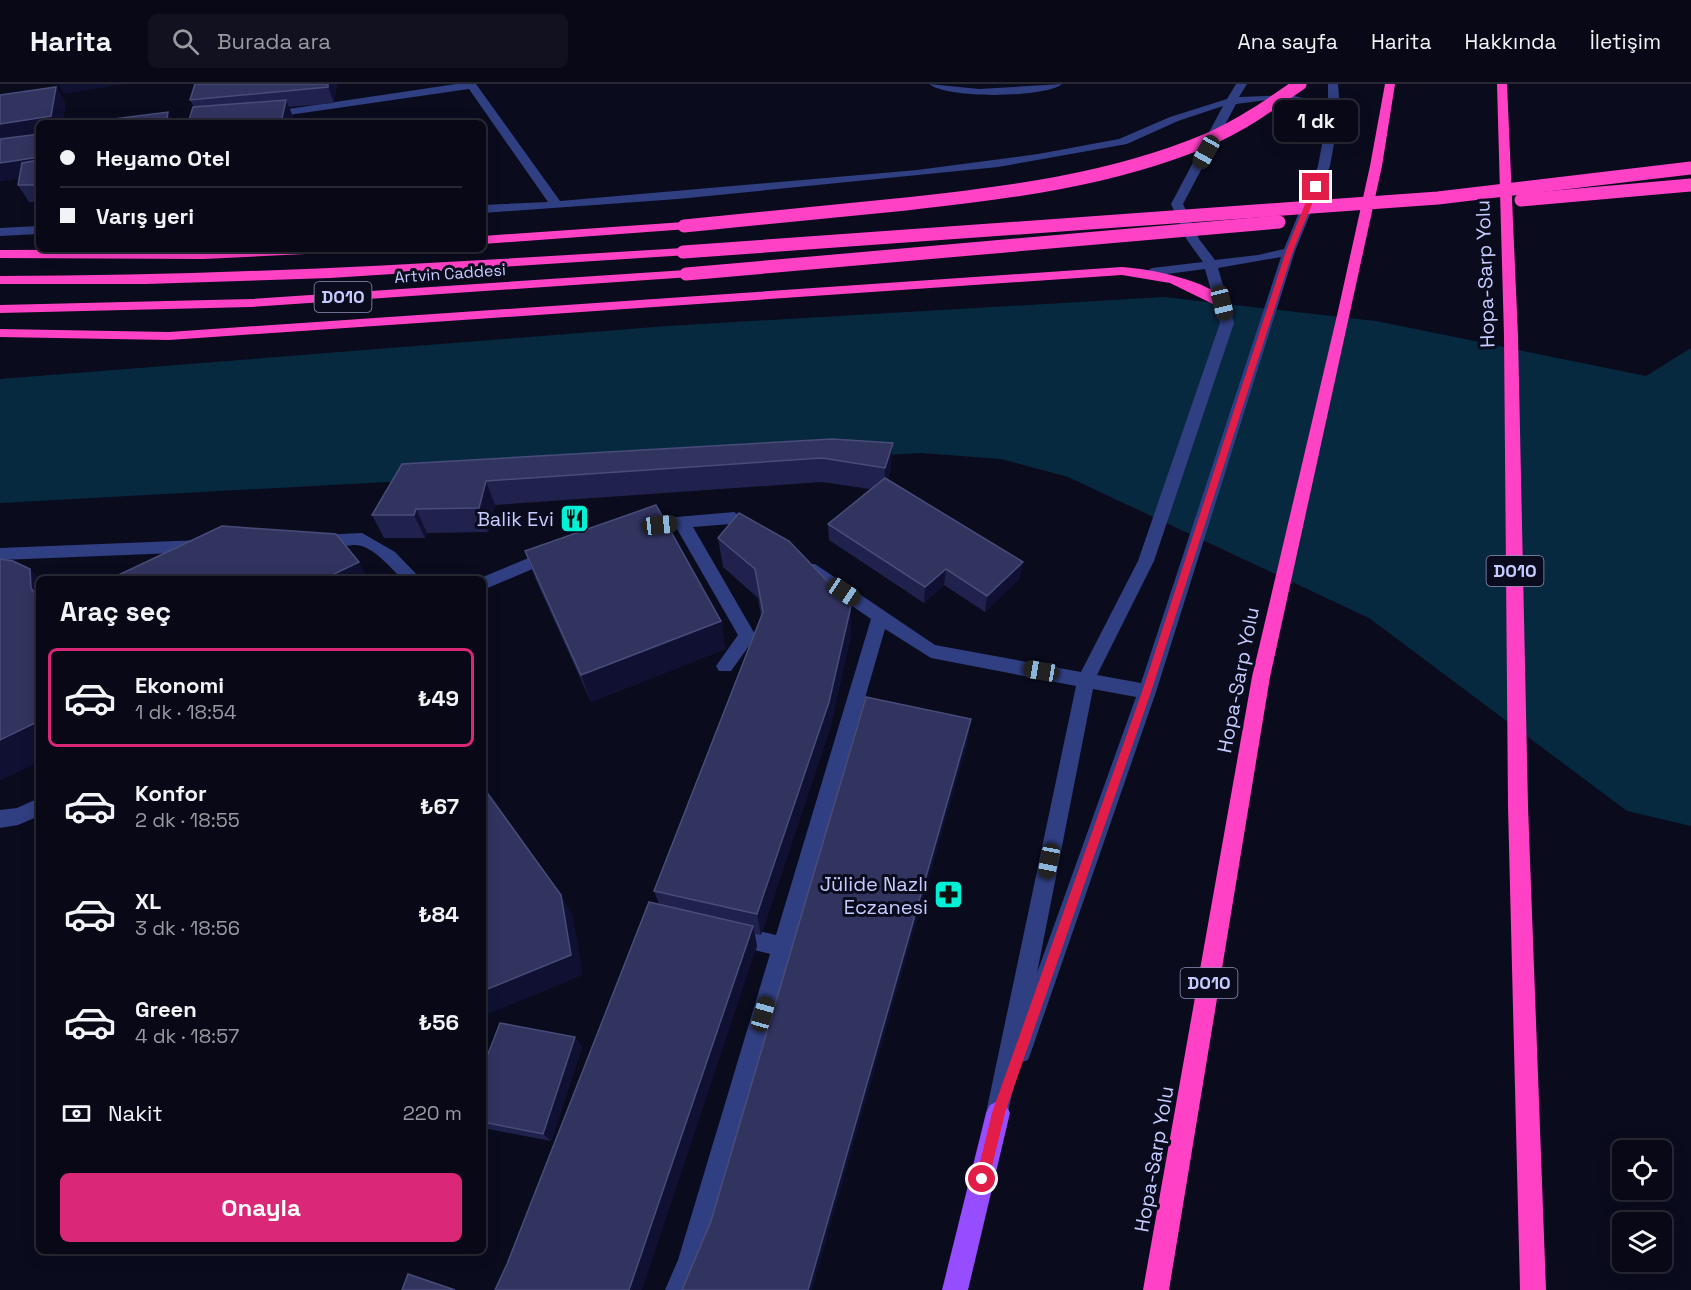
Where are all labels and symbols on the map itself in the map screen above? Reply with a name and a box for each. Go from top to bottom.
callout: 1 dk [1274,100,1358,142]
car [1189,132,1223,172]
route end [1302,173,1329,200]
street label: Hopa-Sarp Yolu [1469,200,1501,348]
street label: Artvin Caddesi [394,259,506,288]
road number: D010 [314,282,372,312]
car [1209,283,1235,323]
restaurant icon: Balik Evi [559,503,591,535]
place label: Balik Evi [477,506,554,532]
car [641,514,679,536]
road number: D010 [1486,556,1544,586]
car [824,574,864,610]
street label: Hopa-Sarp Yolu [1211,605,1265,755]
car [1022,659,1060,683]
car [1037,842,1061,880]
place label: Jülide Nazlı Eczanesi [820,871,928,920]
pharmacy icon: Jülide Nazlı Eczanesi [933,879,965,911]
road number: D010 [1180,968,1238,998]
car [749,994,777,1034]
street label: Hopa-Sarp Yolu [1128,1084,1180,1234]
route start [968,1165,995,1192]

